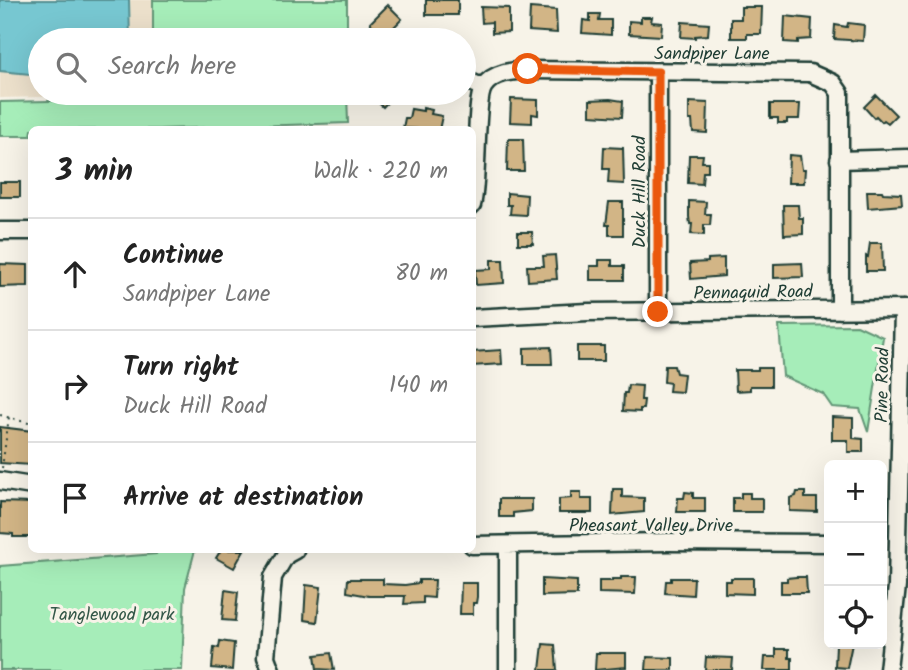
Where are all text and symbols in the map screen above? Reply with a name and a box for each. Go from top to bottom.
search box [28,28,476,105]
street label: Sandpiper Lane [654,40,770,69]
text: Search here [108,46,236,88]
icon: search [52,48,90,86]
route start [512,53,543,84]
street label: Duck Hill Road [626,135,655,248]
text: 3 min [56,148,133,196]
text: Walk · 220 m [313,154,448,190]
text: Continue [123,235,224,277]
icon: ahead [56,255,94,293]
text: 80 m [395,256,448,292]
text: Sandpiper Lane [123,277,270,313]
street label: Pennaquid Road [693,278,814,309]
route end [642,296,673,327]
street label: Pine Road [868,346,899,423]
text: Turn right [123,347,239,389]
icon: right [56,367,94,405]
text: 140 m [389,368,448,404]
text: Duck Hill Road [123,389,267,425]
map controls [824,460,887,649]
button: + [824,460,887,523]
text: Arrive at destination [123,477,363,519]
icon: arrive [56,479,94,517]
street label: Pheasant Valley Drive [569,512,733,541]
button: − [824,523,887,586]
button: locate [824,586,887,649]
park label: Tanglewood park [50,601,175,630]

